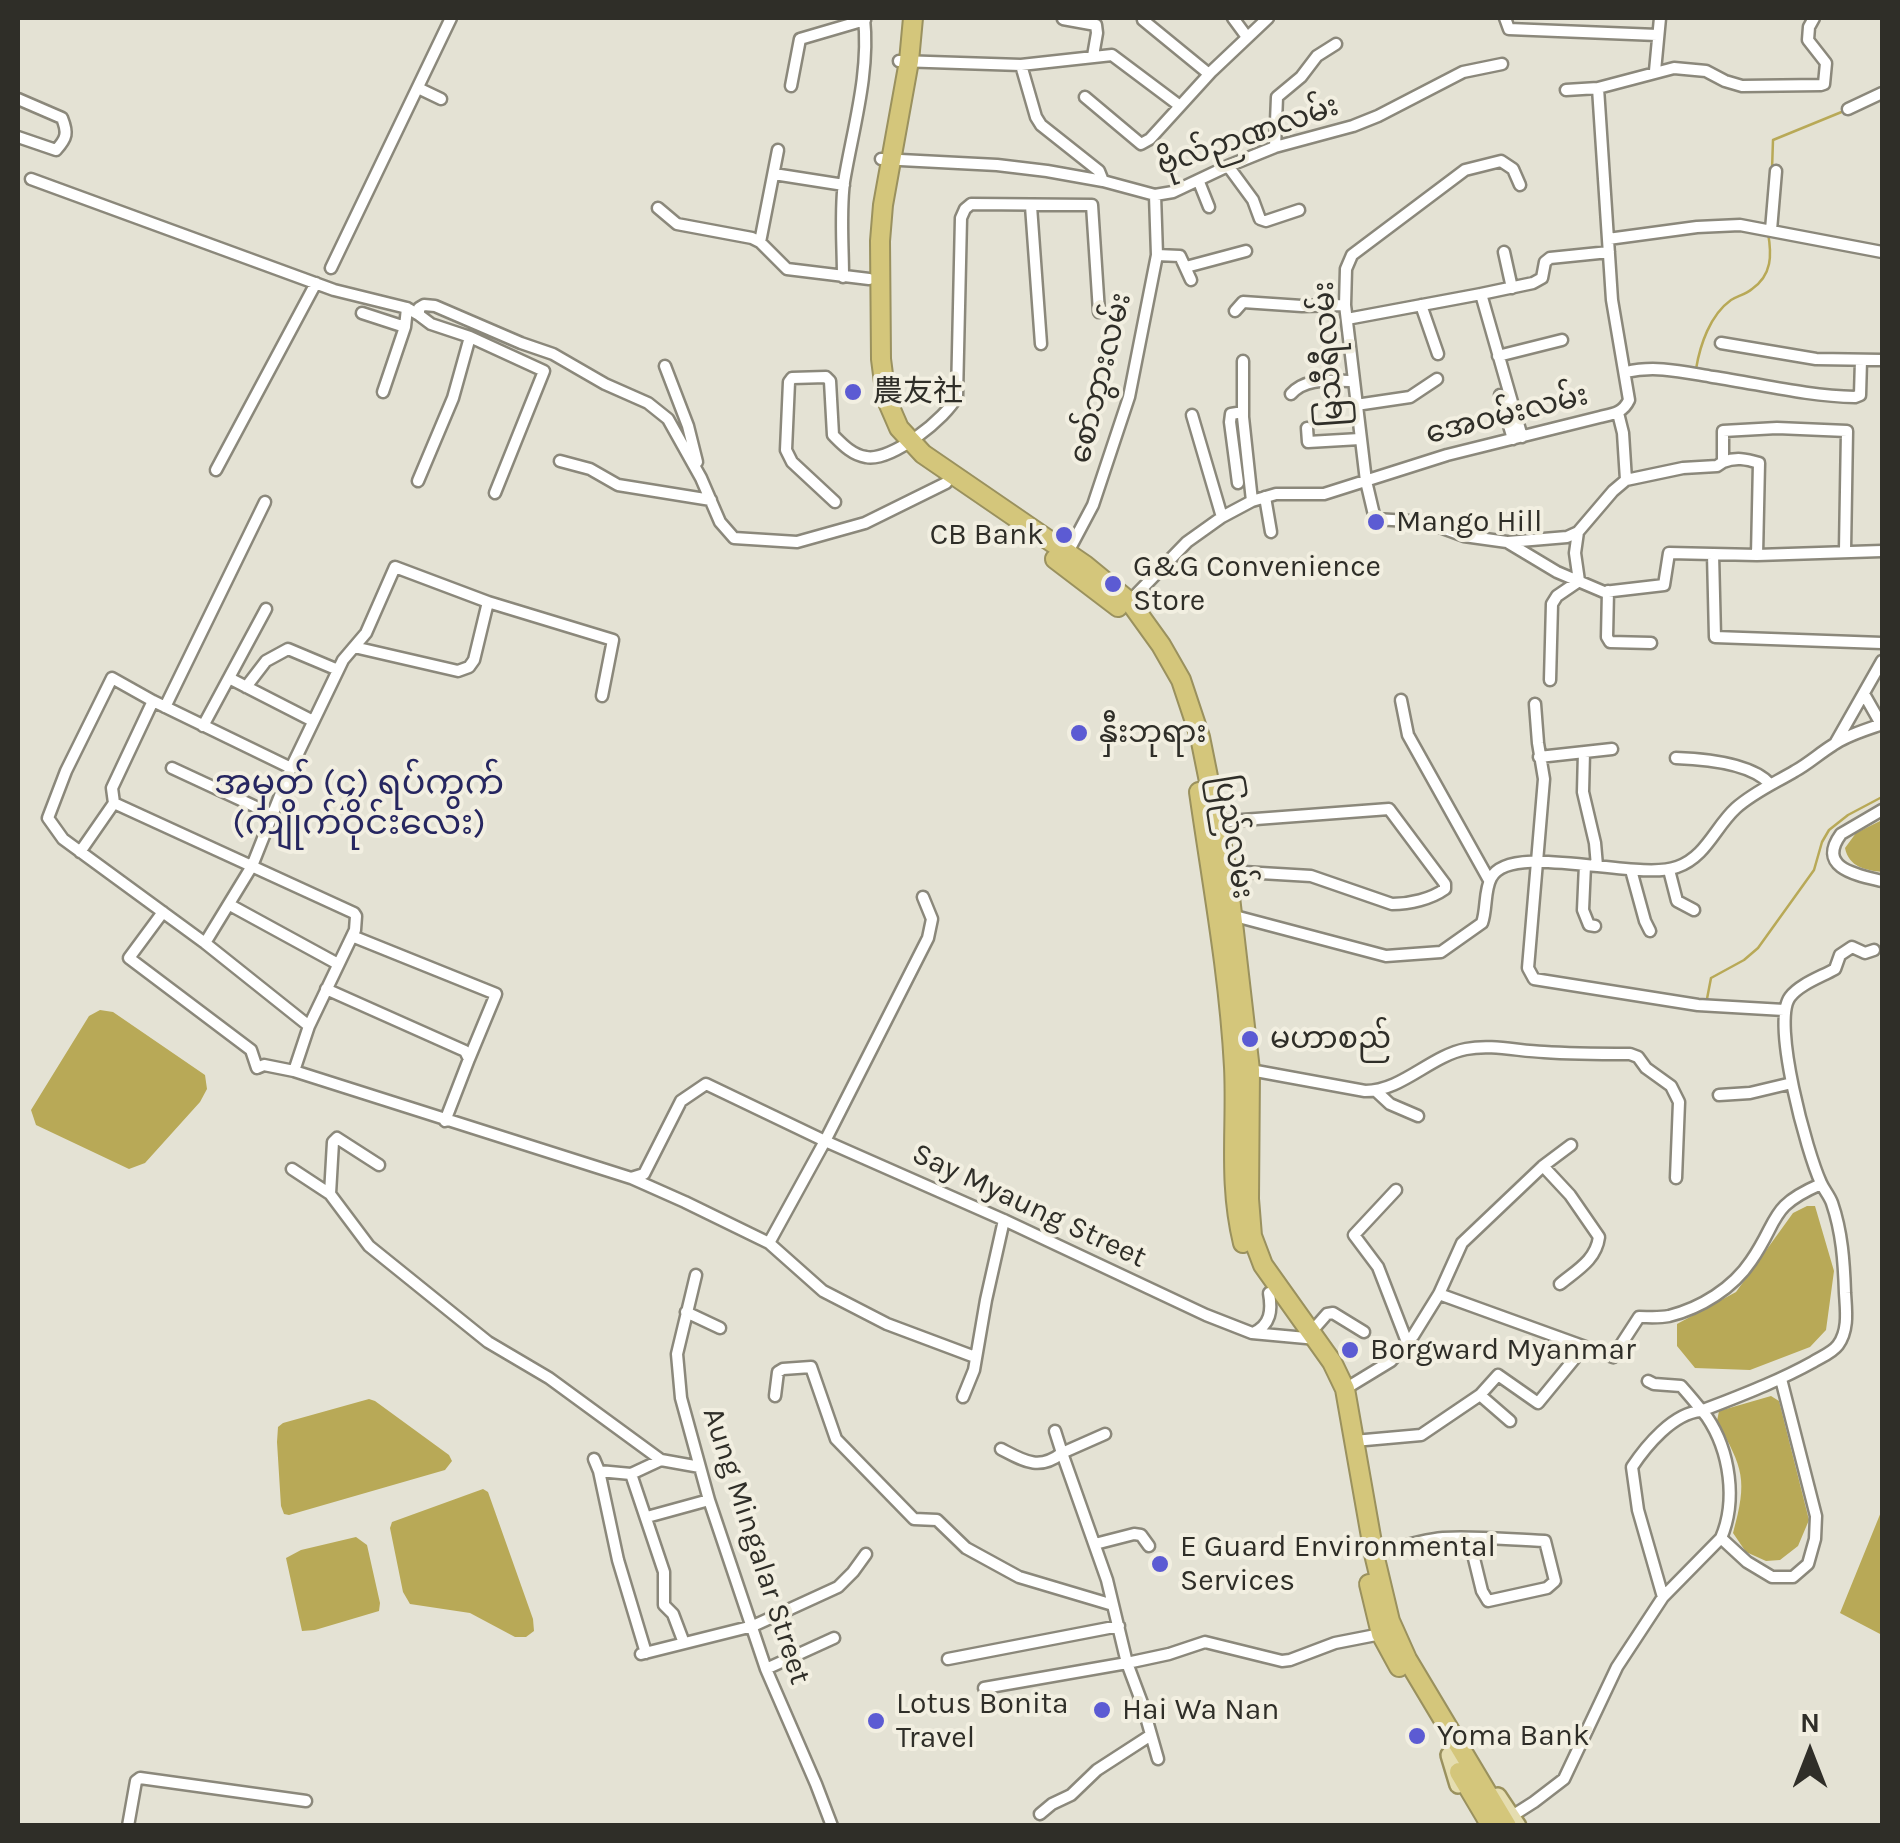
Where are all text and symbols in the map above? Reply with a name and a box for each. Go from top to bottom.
street label: ဗိုလ်ဉာဏလမ်း [1152,88,1344,184]
street label: မြသီရီလမ်း [1306,280,1352,428]
street label: စော်ဘွားလမ်း [1062,289,1140,467]
place label: 農友社 [873,374,963,410]
street label: အေဝမ်းလမ်း [1422,377,1592,453]
marker: 農友社 [842,381,864,403]
place label: Mango Hill [1396,504,1542,540]
marker: Mango Hill [1365,511,1387,533]
place label: CB Bank [930,517,1044,553]
marker: CB Bank [1053,524,1075,546]
place label: G&G Convenience Store [1133,549,1381,620]
marker: G&G Convenience Store [1102,573,1124,595]
place label: နှီးဘုရား [1099,715,1207,751]
marker: နှီးဘုရား [1068,722,1090,744]
district label: အမှတ် (၄) ရပ်ကွက် (ကျိုက်ဝိုင်းလေး) [214,763,504,845]
street label: ပြည်လမ်း [1205,773,1261,901]
place label: မဟာစည် [1270,1021,1391,1057]
marker: မဟာစည် [1239,1028,1261,1050]
street label: Say Myaung Street [906,1136,1152,1276]
place label: Borgward Myanmar [1370,1332,1636,1368]
marker: Borgward Myanmar [1339,1339,1361,1361]
street label: Aung Mingalar Street [694,1403,818,1689]
place label: E Guard Environmental Services [1180,1529,1496,1600]
marker: E Guard Environmental Services [1149,1553,1171,1575]
place label: Lotus Bonita Travel [896,1686,1069,1756]
place label: Hai Wa Nan [1122,1692,1279,1728]
marker: Hai Wa Nan [1091,1699,1113,1721]
north arrow [1760,1703,1860,1803]
text: N [1800,1706,1820,1739]
marker: Lotus Bonita Travel [865,1710,887,1732]
place label: Yoma Bank [1437,1718,1590,1754]
marker: Yoma Bank [1406,1725,1428,1747]

